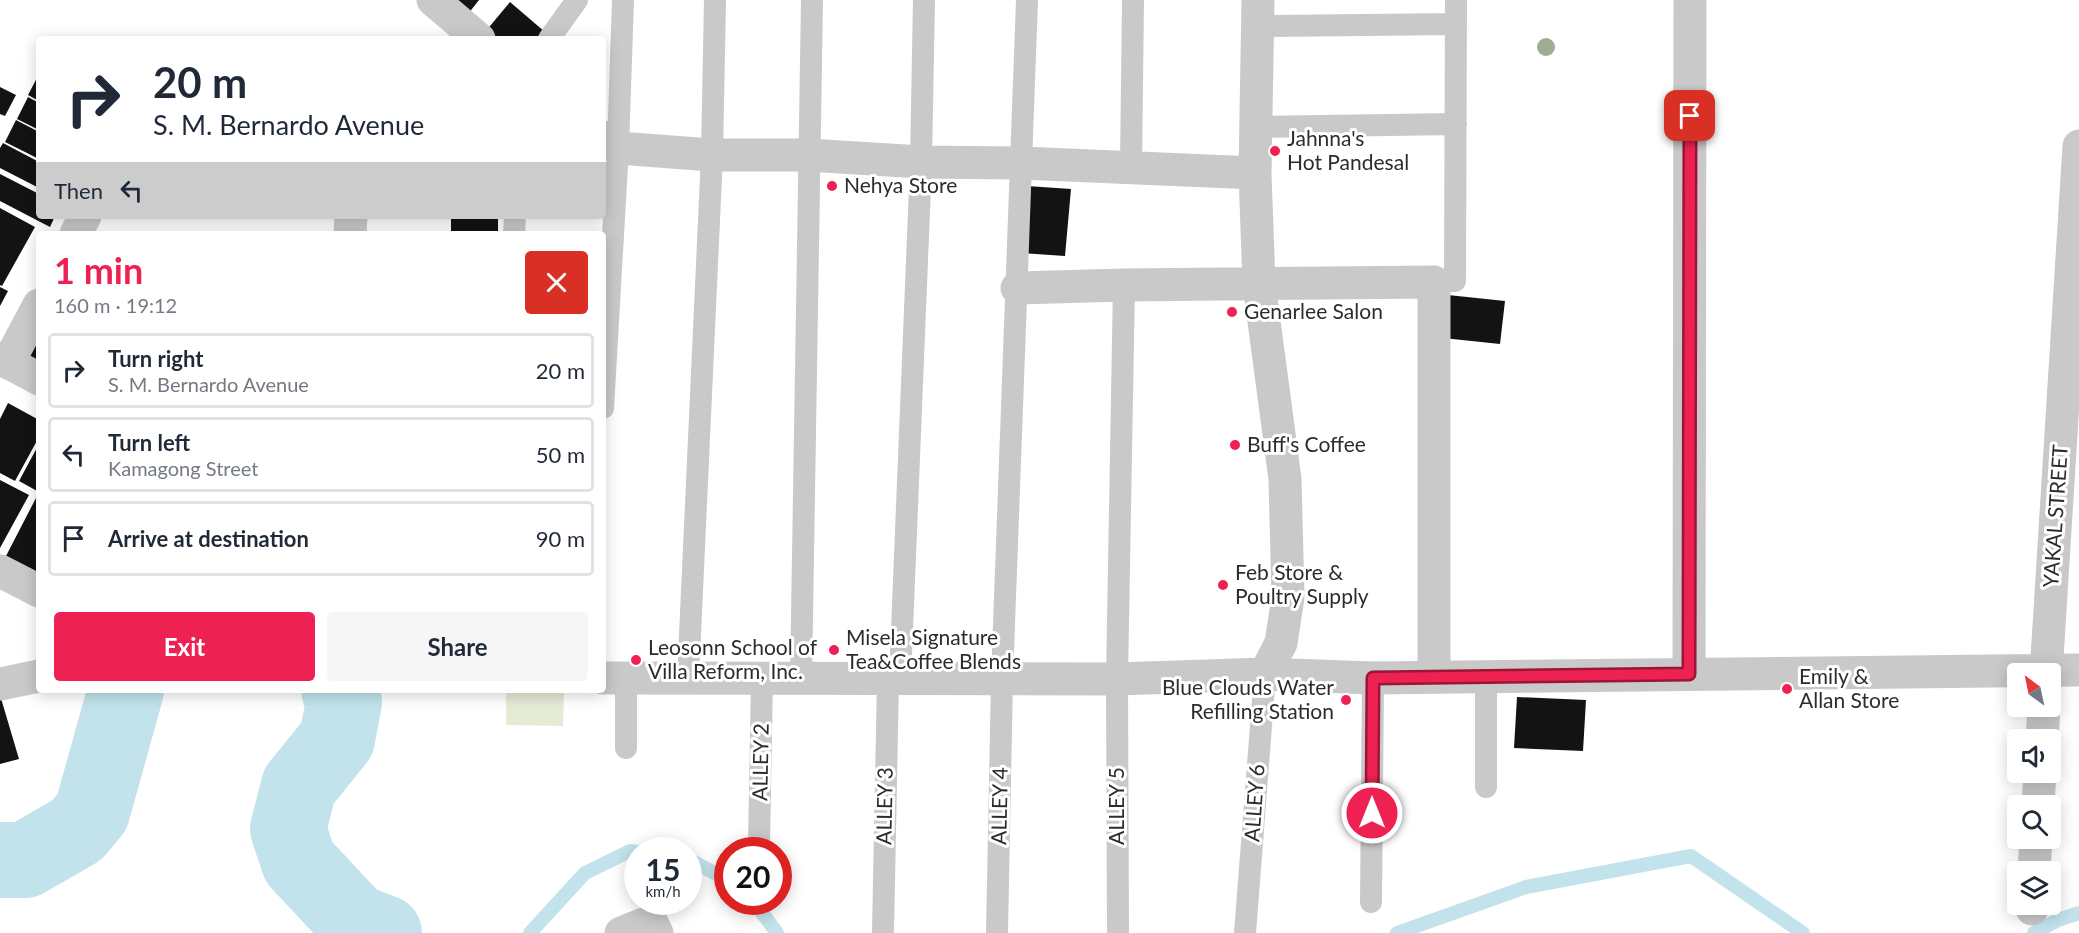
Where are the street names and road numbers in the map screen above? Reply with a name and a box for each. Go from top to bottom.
street label: YAKAL STREET [2037,443,2072,588]
street label: ALLEY 2 [746,723,773,801]
street label: ALLEY 6 [1238,763,1269,843]
street label: ALLEY 3 [870,767,897,845]
street label: ALLEY 4 [985,767,1012,845]
street label: ALLEY 5 [1103,767,1128,845]

